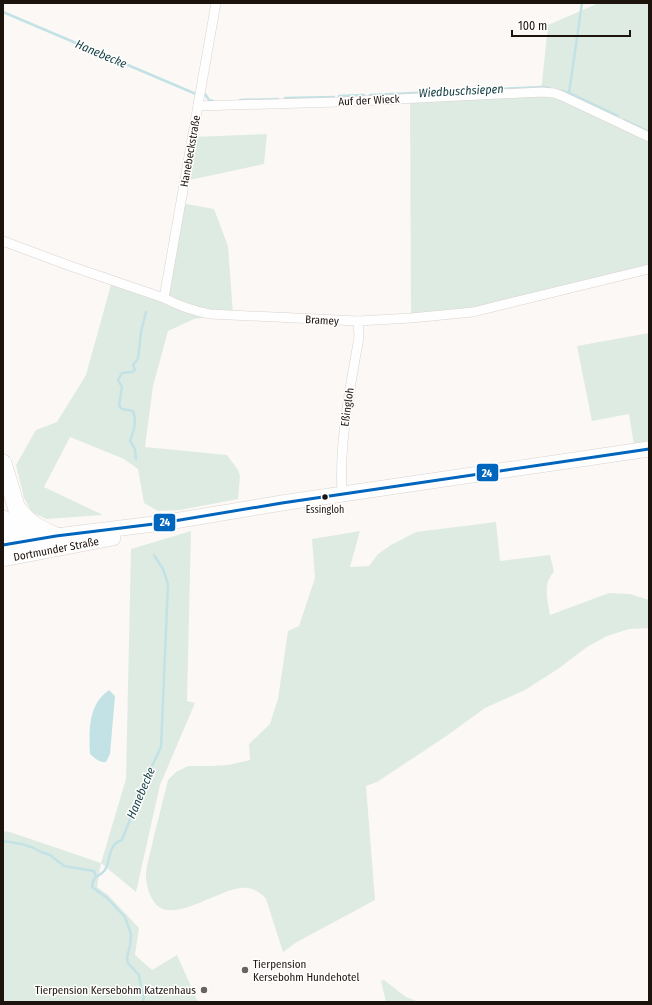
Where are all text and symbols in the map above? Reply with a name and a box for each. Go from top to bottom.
scale bar [512,12,630,38]
text: 100 m [518,19,547,33]
water label: Hanebecke [73,37,129,71]
water label: Wiedbuschsiepen [418,82,504,100]
street label: Auf der Wieck [338,92,401,109]
street label: Hanebeckstraße [178,114,203,188]
street label: Bramey [305,313,339,328]
street label: Eßingloh [338,387,357,427]
line badge: 24 [476,463,499,482]
text: 24 [481,467,493,480]
marker: Essingloh [320,492,330,502]
place label: Essingloh [306,504,344,516]
line badge: 24 [153,513,176,532]
text: 24 [159,516,171,529]
street label: Dortmunder Straße [12,535,100,564]
water label: Hanebecke [124,765,158,821]
place label: Tierpension Kersebohm Hundehotel [253,958,359,984]
marker: Tierpension Kersebohm Hundehotel [240,965,250,975]
place label: Tierpension Kersebohm Katzenhaus [35,984,196,997]
marker: Tierpension Kersebohm Katzenhaus [199,985,209,995]

